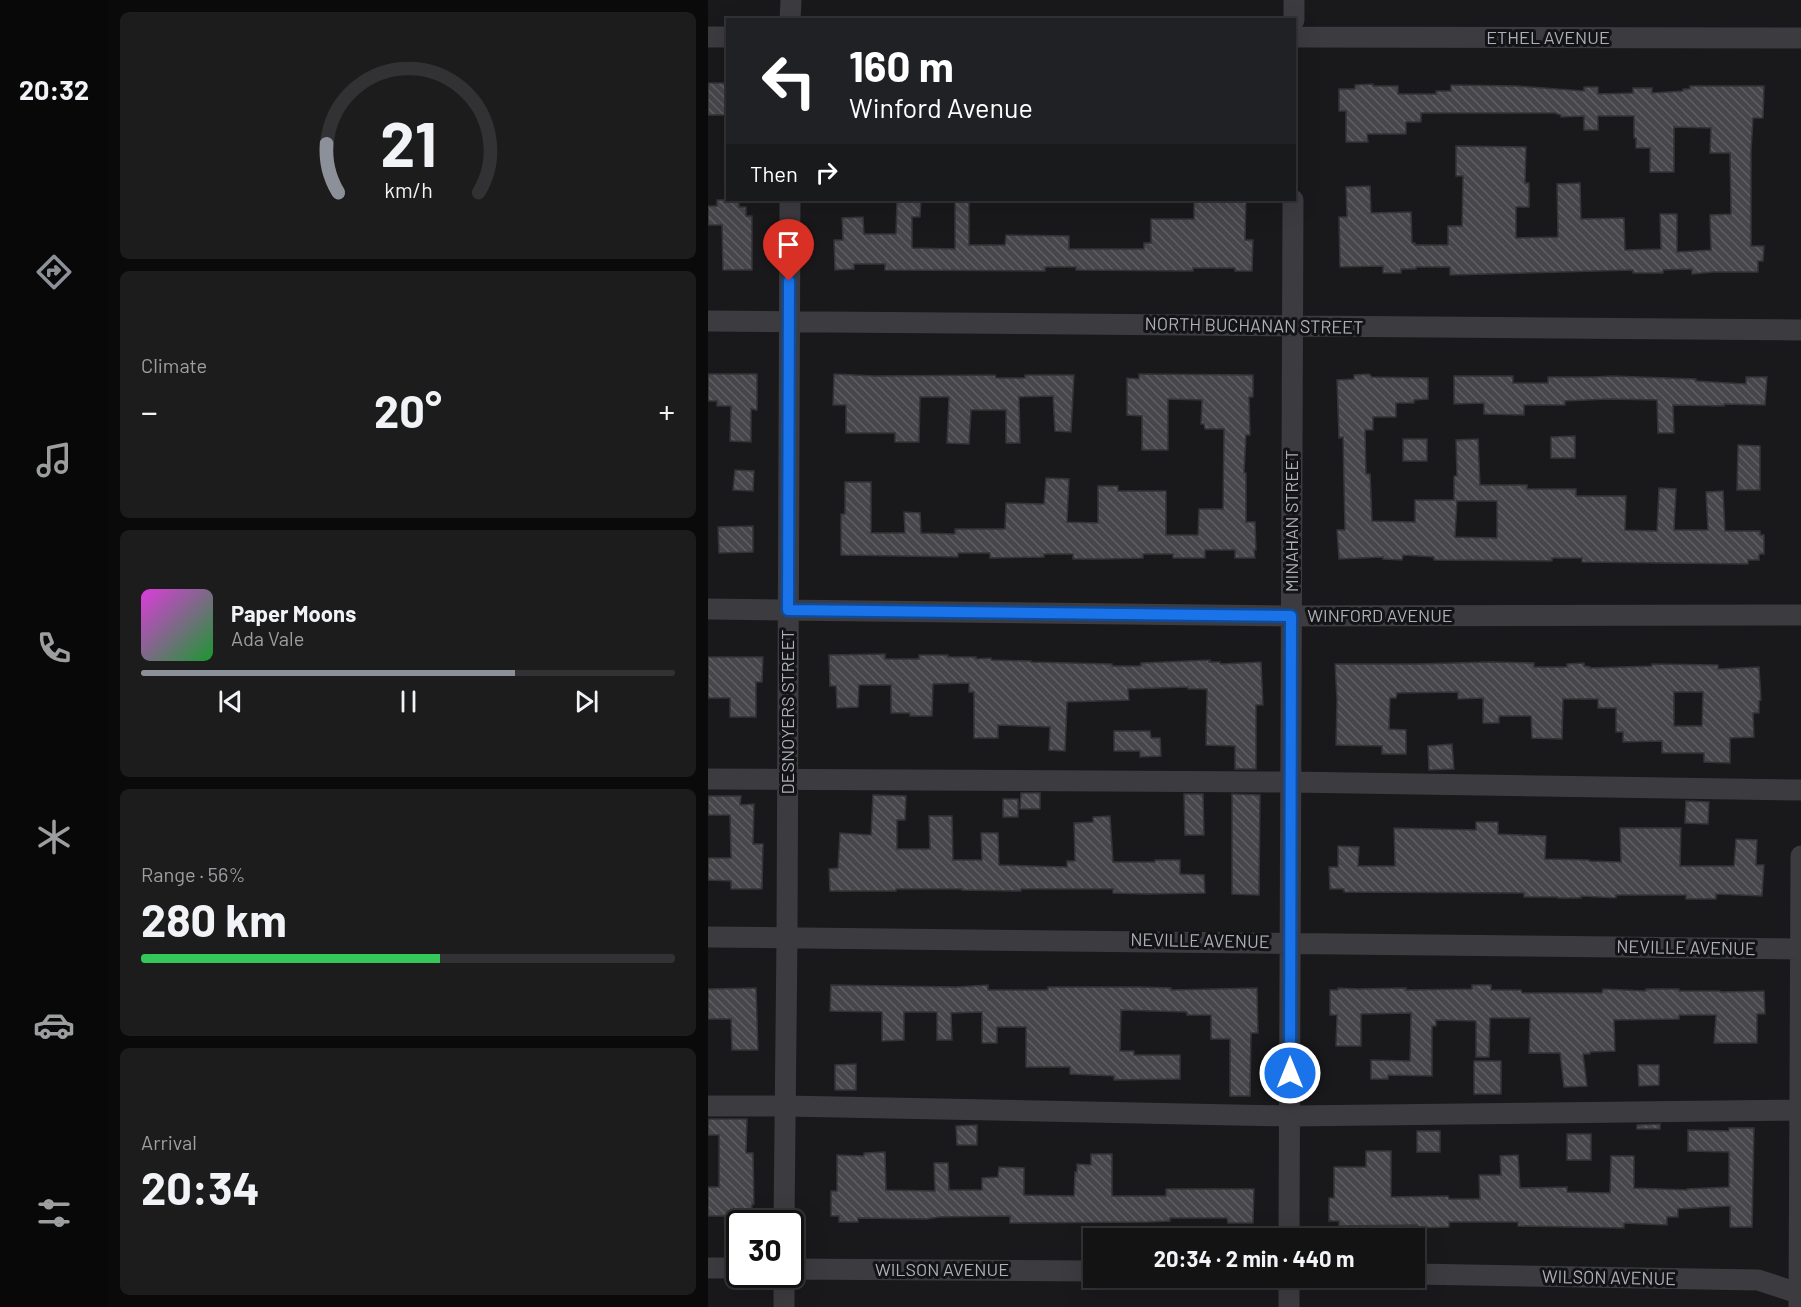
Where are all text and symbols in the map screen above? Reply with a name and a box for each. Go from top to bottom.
street label: ETHEL AVENUE [1486,26,1610,48]
text: 160 m [849,40,954,90]
icon: left [750,42,828,120]
text: 20:32 [19,73,89,105]
text: Winford Avenue [849,91,1033,123]
text: 21 [380,105,436,179]
icon: right [810,156,843,189]
text: Then [750,160,798,186]
text: km/h [384,177,432,202]
pin [763,219,814,281]
icon: arrive [772,228,805,261]
icon: directions [33,251,75,293]
street label: NORTH BUCHANAN STREET [1144,312,1364,338]
text: Climate [141,353,207,377]
text: 20° [374,383,442,437]
text: − [141,391,158,431]
text: + [659,391,675,431]
icon: music [33,439,75,481]
street label: MINAHAN STREET [1280,450,1302,592]
text: Paper Moons [231,600,356,626]
street label: WINFORD AVENUE [1307,604,1453,626]
text: Ada Vale [231,626,304,650]
icon: phone [33,627,75,669]
street label: DESNOYERS STREET [776,629,798,795]
icon: previous [214,685,247,718]
icon: pause [392,685,425,718]
icon: next [570,685,603,718]
icon: climate [33,816,75,858]
text: Range · 56% [141,862,245,886]
text: 280 km [141,892,287,946]
street label: NEVILLE AVENUE [1130,928,1270,952]
street label: NEVILLE AVENUE [1616,935,1756,959]
icon: car [33,1004,75,1046]
position arrow [1258,1041,1322,1105]
text: Arrival [141,1130,197,1154]
text: 20:34 [141,1160,260,1214]
icon: filters [33,1192,75,1234]
speed limit sign: 30 [726,1210,804,1288]
text: 20:34 · 2 min · 440 m [1154,1245,1354,1271]
street label: WILSON AVENUE [875,1258,1009,1280]
street label: WILSON AVENUE [1542,1265,1676,1289]

